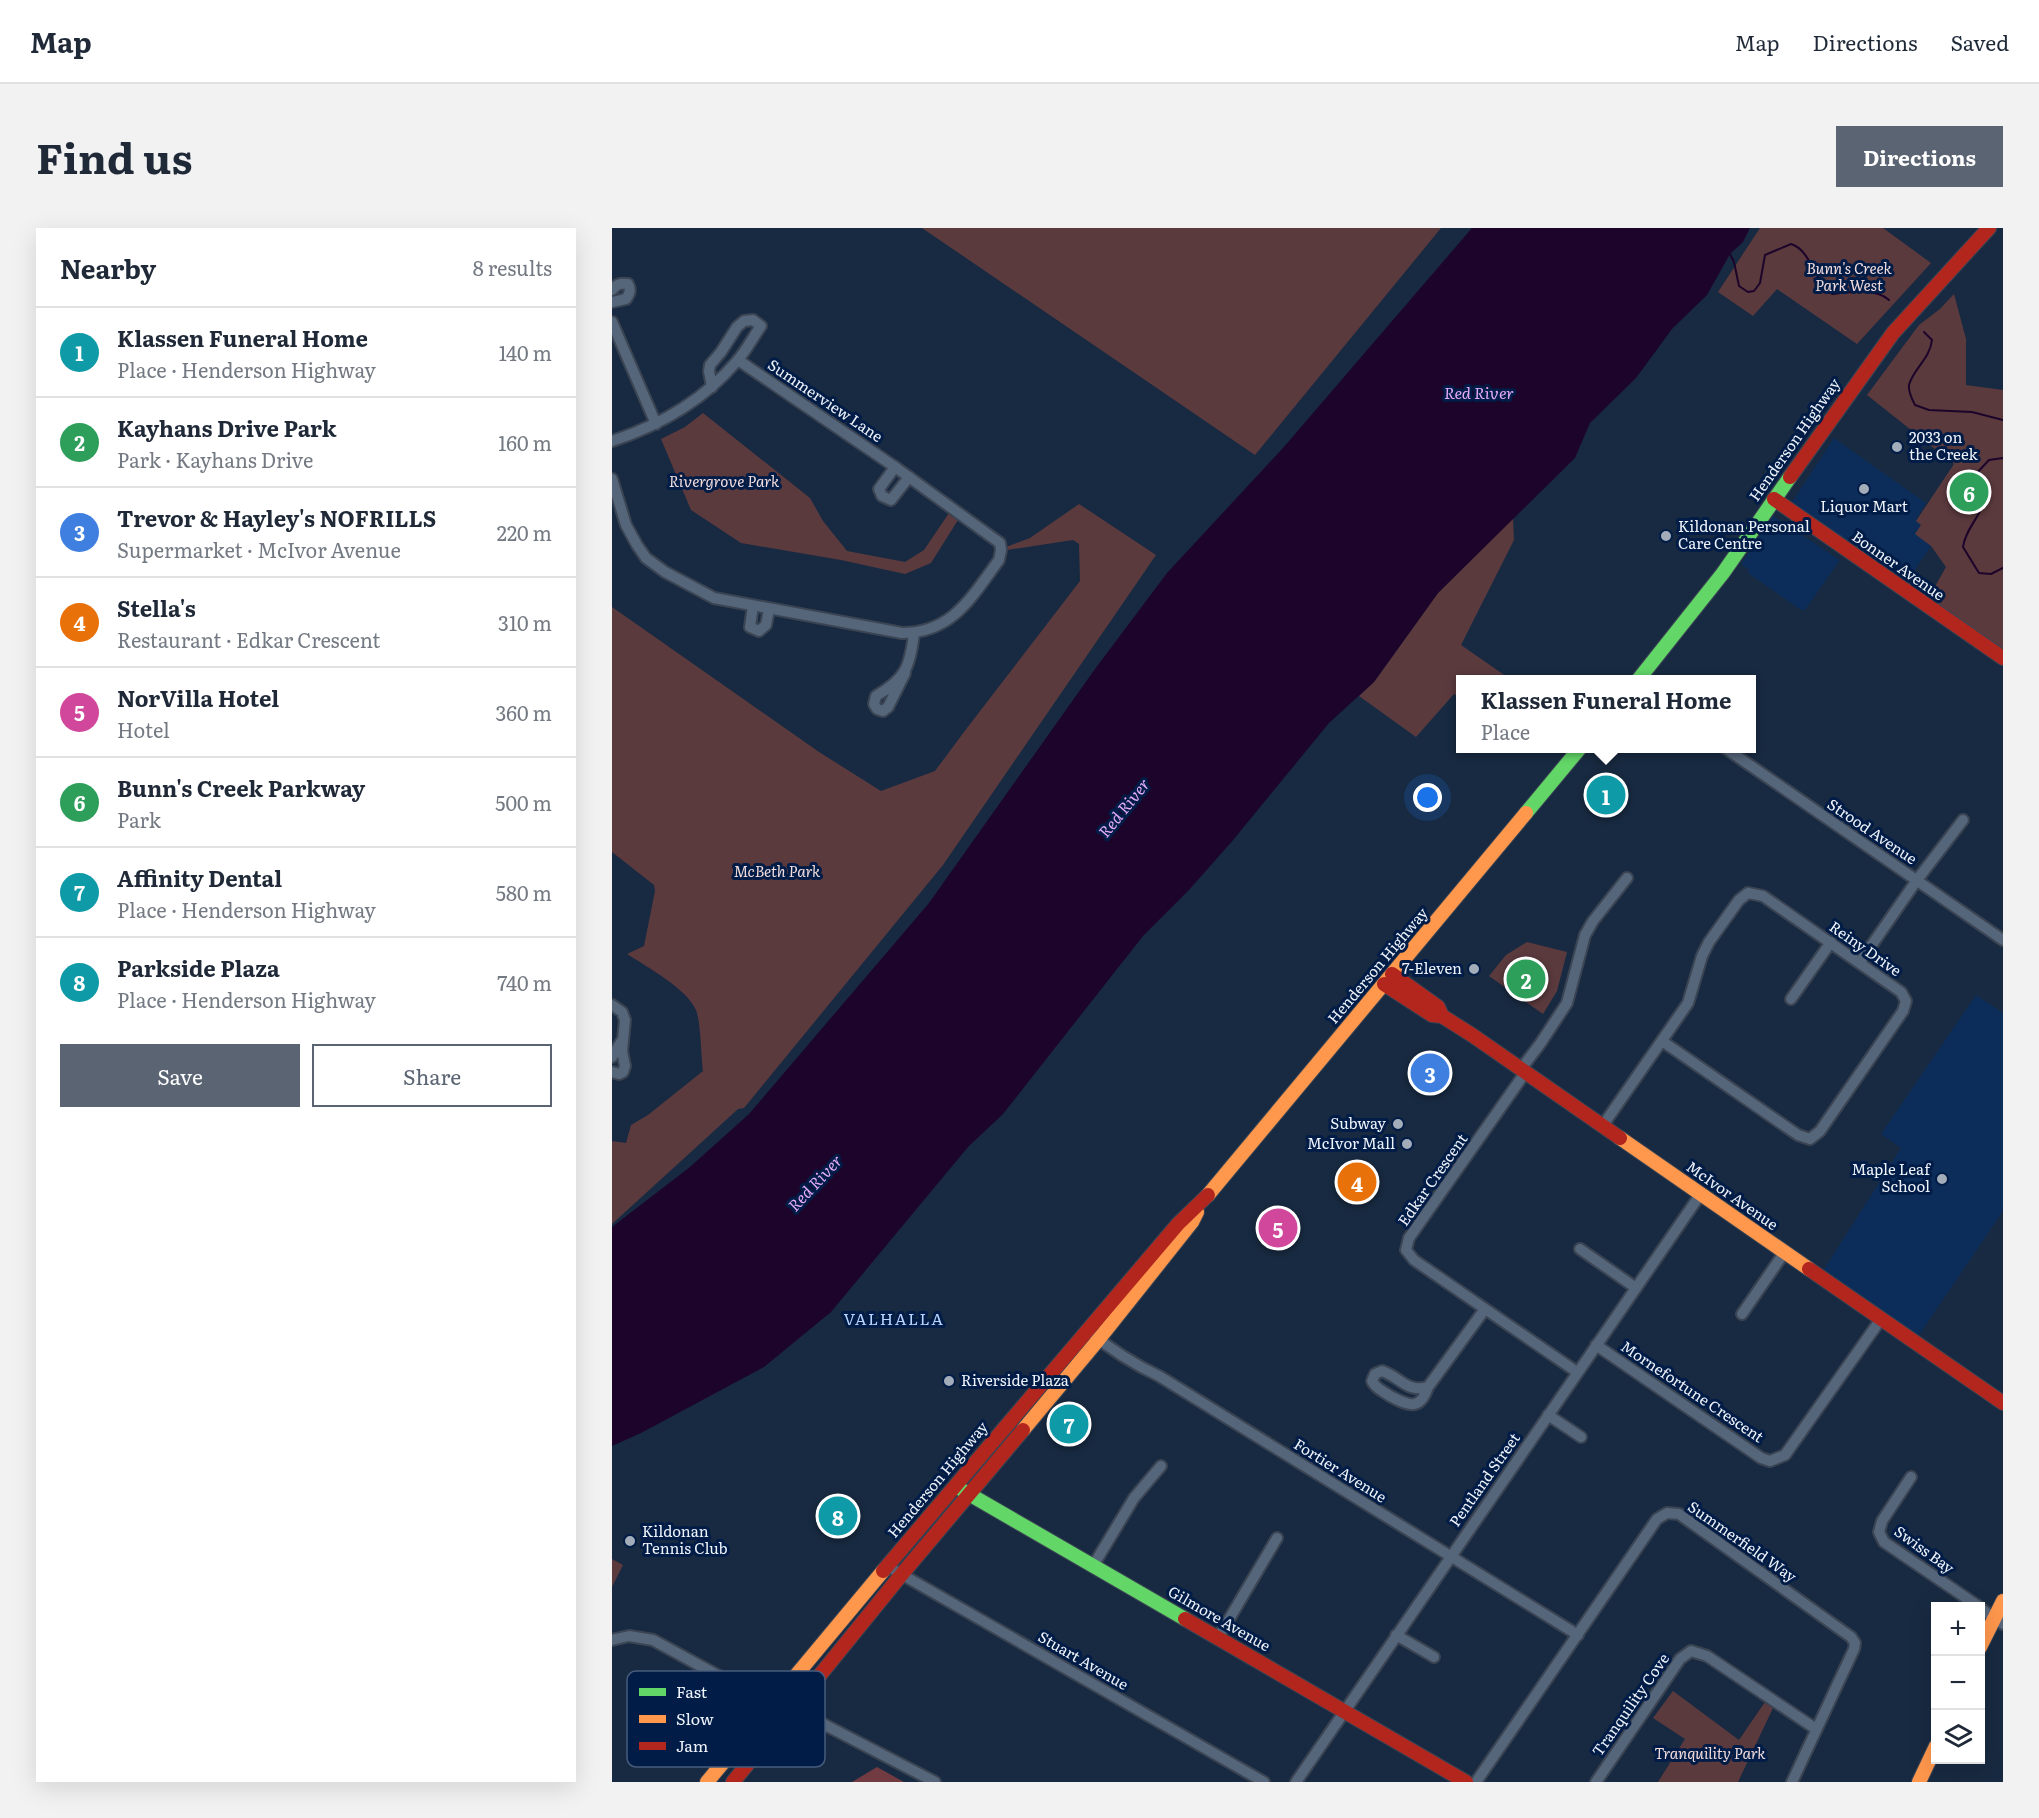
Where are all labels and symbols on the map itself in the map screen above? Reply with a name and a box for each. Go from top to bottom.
park label: Bunn's Creek Park West [1806,256,1892,296]
street label: Summerview Lane [764,353,888,447]
street label: Henderson Highway [1743,373,1845,505]
water label: Red River [1444,380,1514,404]
place label: 2033 on the Creek [1909,425,1978,465]
marker: 2033 on the Creek [1890,440,1904,454]
park label: Rivergrove Park [669,469,780,492]
pin: 6 [1950,470,1988,514]
marker: Liquor Mart [1857,482,1871,496]
place label: Liquor Mart [1820,494,1908,517]
place label: Kildonan Personal Care Centre [1678,514,1810,554]
street label: Bonner Avenue [1848,524,1950,605]
marker: Kildonan Personal Care Centre [1659,529,1673,543]
pin: 1 [1586,772,1626,818]
water label: Red River [1092,773,1155,842]
your location [1413,783,1442,812]
street label: Strood Avenue [1823,792,1923,869]
park label: McBeth Park [734,859,821,882]
street label: Henderson Highway [1321,902,1433,1028]
street label: Reiny Drive [1825,914,1907,981]
place label: 7-Eleven [1402,956,1462,979]
pin: 2 [1506,956,1546,1002]
marker: 7-Eleven [1467,962,1481,976]
pin: 3 [1410,1050,1450,1096]
place label: Subway [1330,1111,1386,1134]
marker: Subway [1391,1117,1405,1131]
street label: Edkar Crescent [1391,1128,1472,1230]
place label: McIvor Mall [1307,1131,1395,1154]
marker: McIvor Mall [1400,1137,1414,1151]
water label: Red River [782,1148,847,1216]
street label: McIvor Avenue [1682,1154,1784,1235]
place label: Maple Leaf School [1851,1157,1931,1197]
pin: 4 [1338,1160,1376,1204]
marker: Maple Leaf School [1935,1172,1949,1186]
pin: 5 [1258,1206,1298,1250]
district label: VALHALLA [843,1306,945,1330]
street label: Mornefortune Crescent [1617,1334,1769,1447]
place label: Riverside Plaza [961,1368,1070,1391]
marker: Riverside Plaza [942,1374,956,1388]
pin: 7 [1050,1402,1088,1446]
street label: Henderson Highway [881,1416,993,1542]
street label: Pentland Street [1443,1427,1525,1531]
street label: Fortier Avenue [1290,1432,1392,1508]
pin: 8 [818,1494,858,1538]
street label: Summerfield Way [1684,1495,1802,1587]
place label: Kildonan Tennis Club [642,1519,728,1559]
street label: Swiss Bay [1890,1519,1960,1579]
marker: Kildonan Tennis Club [623,1534,637,1548]
street label: Gilmore Avenue [1164,1579,1275,1656]
street label: Stuart Avenue [1034,1624,1133,1695]
street label: Tranquility Cove [1586,1648,1674,1760]
legend [627,1671,825,1767]
text: Fast [676,1679,708,1703]
text: Slow [676,1706,714,1730]
text: Jam [676,1733,709,1757]
park label: Tranquility Park [1654,1741,1766,1764]

